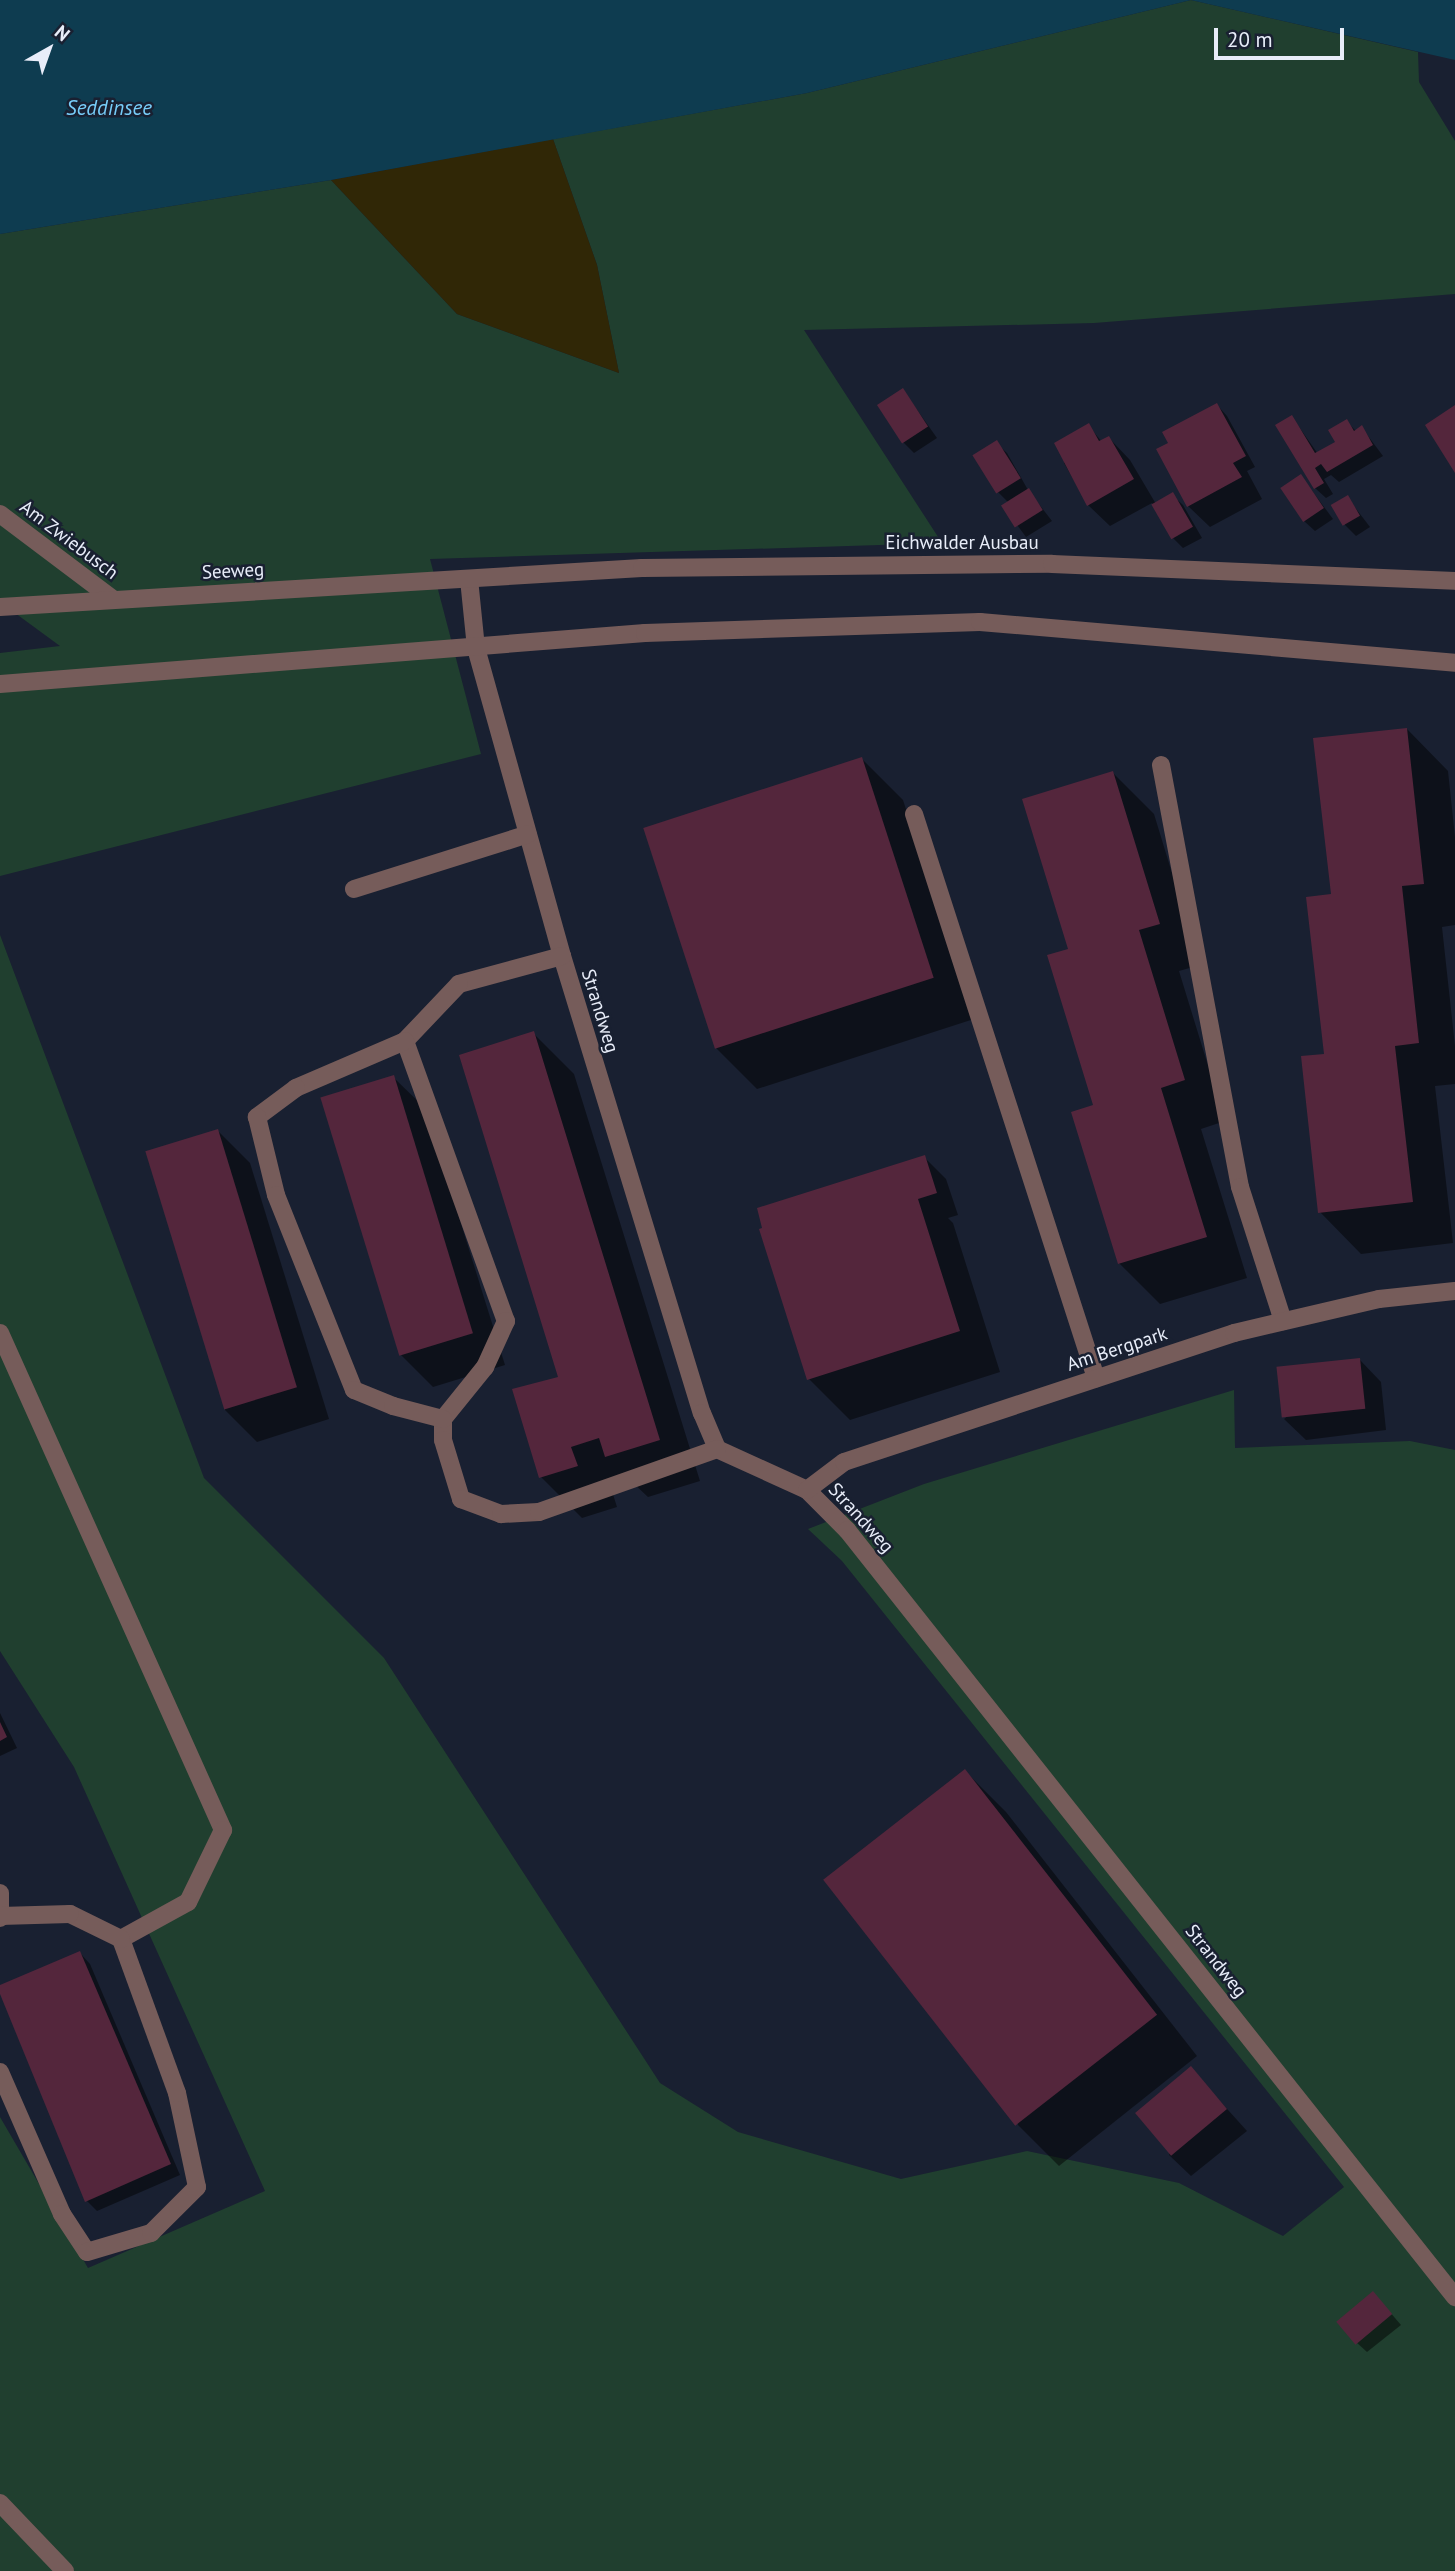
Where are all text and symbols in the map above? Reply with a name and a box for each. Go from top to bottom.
north arrow [14,14,84,84]
scale bar [1217,14,1346,58]
text: N [50,20,75,46]
text: 20 m [1227,26,1273,53]
water label: Seddinsee [66,95,152,121]
street label: Am Zwiebusch [15,496,123,584]
street label: Eichwalder Ausbau [885,532,1039,554]
street label: Seeweg [201,558,265,584]
street label: Strandweg [576,966,624,1056]
street label: Am Bergpark [1064,1322,1170,1376]
street label: Strandweg [824,1478,898,1558]
street label: Strandweg [1180,1920,1252,2002]

